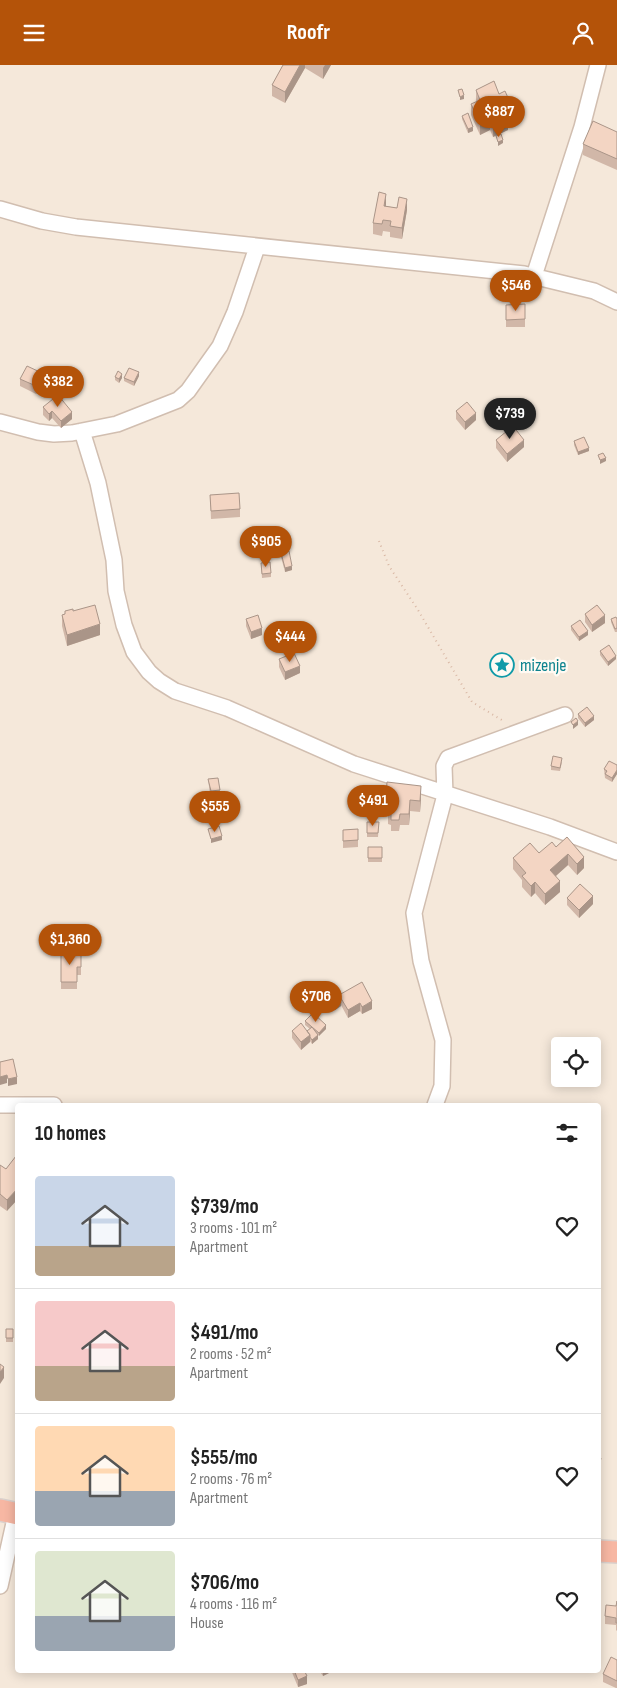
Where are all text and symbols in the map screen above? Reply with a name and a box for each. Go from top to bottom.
icon: menu [20,19,48,47]
text: Roofr [287,19,330,46]
icon: person [569,19,597,47]
pin: $887 [469,95,529,138]
text: $887 [484,102,514,121]
pin: $546 [486,269,546,312]
text: $546 [501,276,531,295]
pin: $382 [28,365,88,408]
text: $382 [43,372,73,391]
pin: $739 [480,397,540,440]
text: $739 [495,404,525,423]
pin: $905 [236,525,296,568]
text: $905 [251,532,281,551]
pin: $444 [260,621,320,663]
text: $444 [275,627,305,646]
place icon: mizenje [489,652,515,678]
place label: mizenje [520,655,567,676]
pin: $491 [343,785,403,827]
pin: $555 [185,791,245,833]
text: $491 [358,791,388,810]
text: $555 [200,797,230,816]
pin: $1,360 [29,923,111,966]
text: $1,360 [50,930,90,949]
pin: $706 [286,981,346,1023]
text: $706 [301,987,331,1006]
map controls [551,1037,601,1087]
button: locate [551,1037,601,1087]
icon: filters [553,1119,581,1147]
text: 10 homes [35,1121,106,1146]
text: $739/mo [190,1194,259,1219]
icon: home [75,1196,135,1256]
icon: heart [553,1212,581,1240]
text: 3 rooms · 101 m² [190,1219,277,1238]
text: Apartment [190,1238,248,1257]
text: $491/mo [190,1320,258,1345]
icon: home [75,1321,135,1381]
icon: heart [553,1337,581,1365]
text: 2 rooms · 52 m² [190,1345,272,1364]
text: Apartment [190,1364,248,1383]
text: $555/mo [190,1445,258,1470]
icon: home [75,1446,135,1506]
icon: heart [553,1462,581,1490]
text: 2 rooms · 76 m² [190,1470,272,1489]
text: Apartment [190,1489,248,1508]
text: $706/mo [190,1570,259,1595]
icon: home [75,1571,135,1631]
icon: heart [553,1587,581,1615]
text: 4 rooms · 116 m² [190,1595,277,1614]
text: House [190,1614,224,1633]

